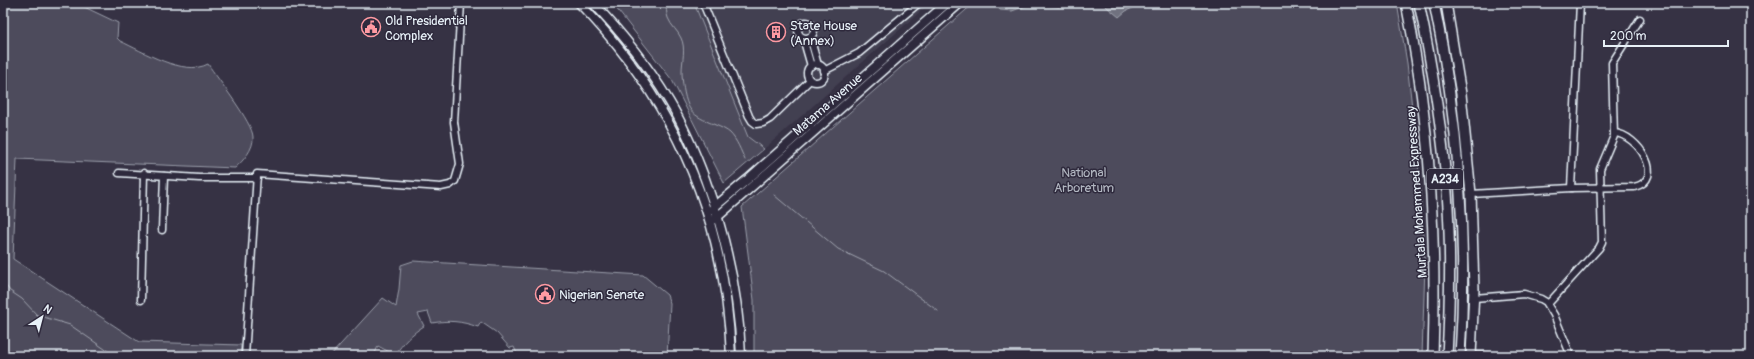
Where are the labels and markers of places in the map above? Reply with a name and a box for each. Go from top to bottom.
place label: Old Presidential Complex [385,13,468,44]
public building icon: Old Presidential Complex [360,16,382,38]
place label: State House (Annex) [790,18,858,49]
building icon: State House (Annex) [765,21,787,43]
public building icon: Nigerian Senate [534,283,556,305]
place label: Nigerian Senate [559,287,645,303]

